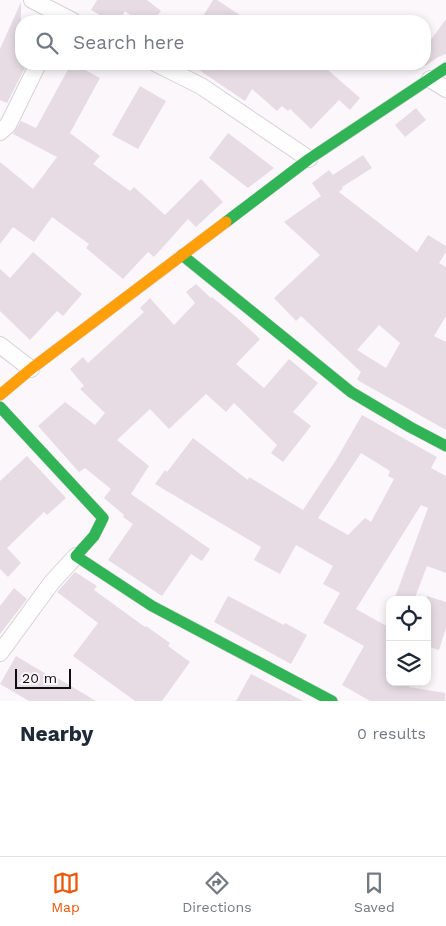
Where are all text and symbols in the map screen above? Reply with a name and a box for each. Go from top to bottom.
search box [15,15,431,70]
icon: search [33,29,61,57]
text: Search here [73,31,184,54]
map controls [386,596,431,686]
button: locate [386,596,431,641]
button: layers [386,641,431,686]
scale bar [15,666,71,689]
text: 20 m [22,670,57,686]
text: Nearby [20,721,93,746]
text: 0 results [357,724,426,743]
tab: Map [51,869,80,915]
tab: Directions [182,869,252,915]
tab: Saved [354,869,395,915]

